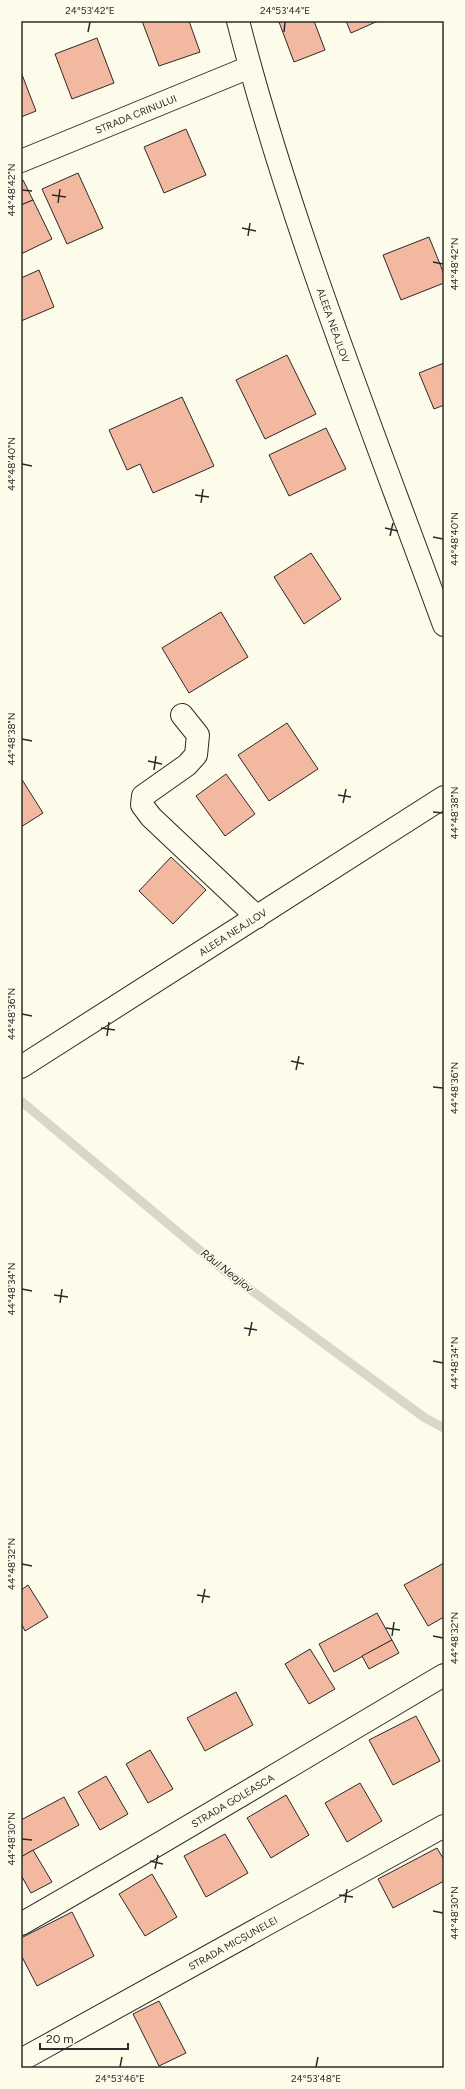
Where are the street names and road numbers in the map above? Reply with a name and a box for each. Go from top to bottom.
street label: STRADA CRINULUI [93,91,178,136]
street label: ALEEA NEAJLOV [314,286,353,364]
street label: ALEEA NEAJLOV [196,905,269,959]
street label: STRADA GOLEASCA [189,1771,277,1830]
street label: STRADA MICȘUNELEI [186,1913,280,1973]

